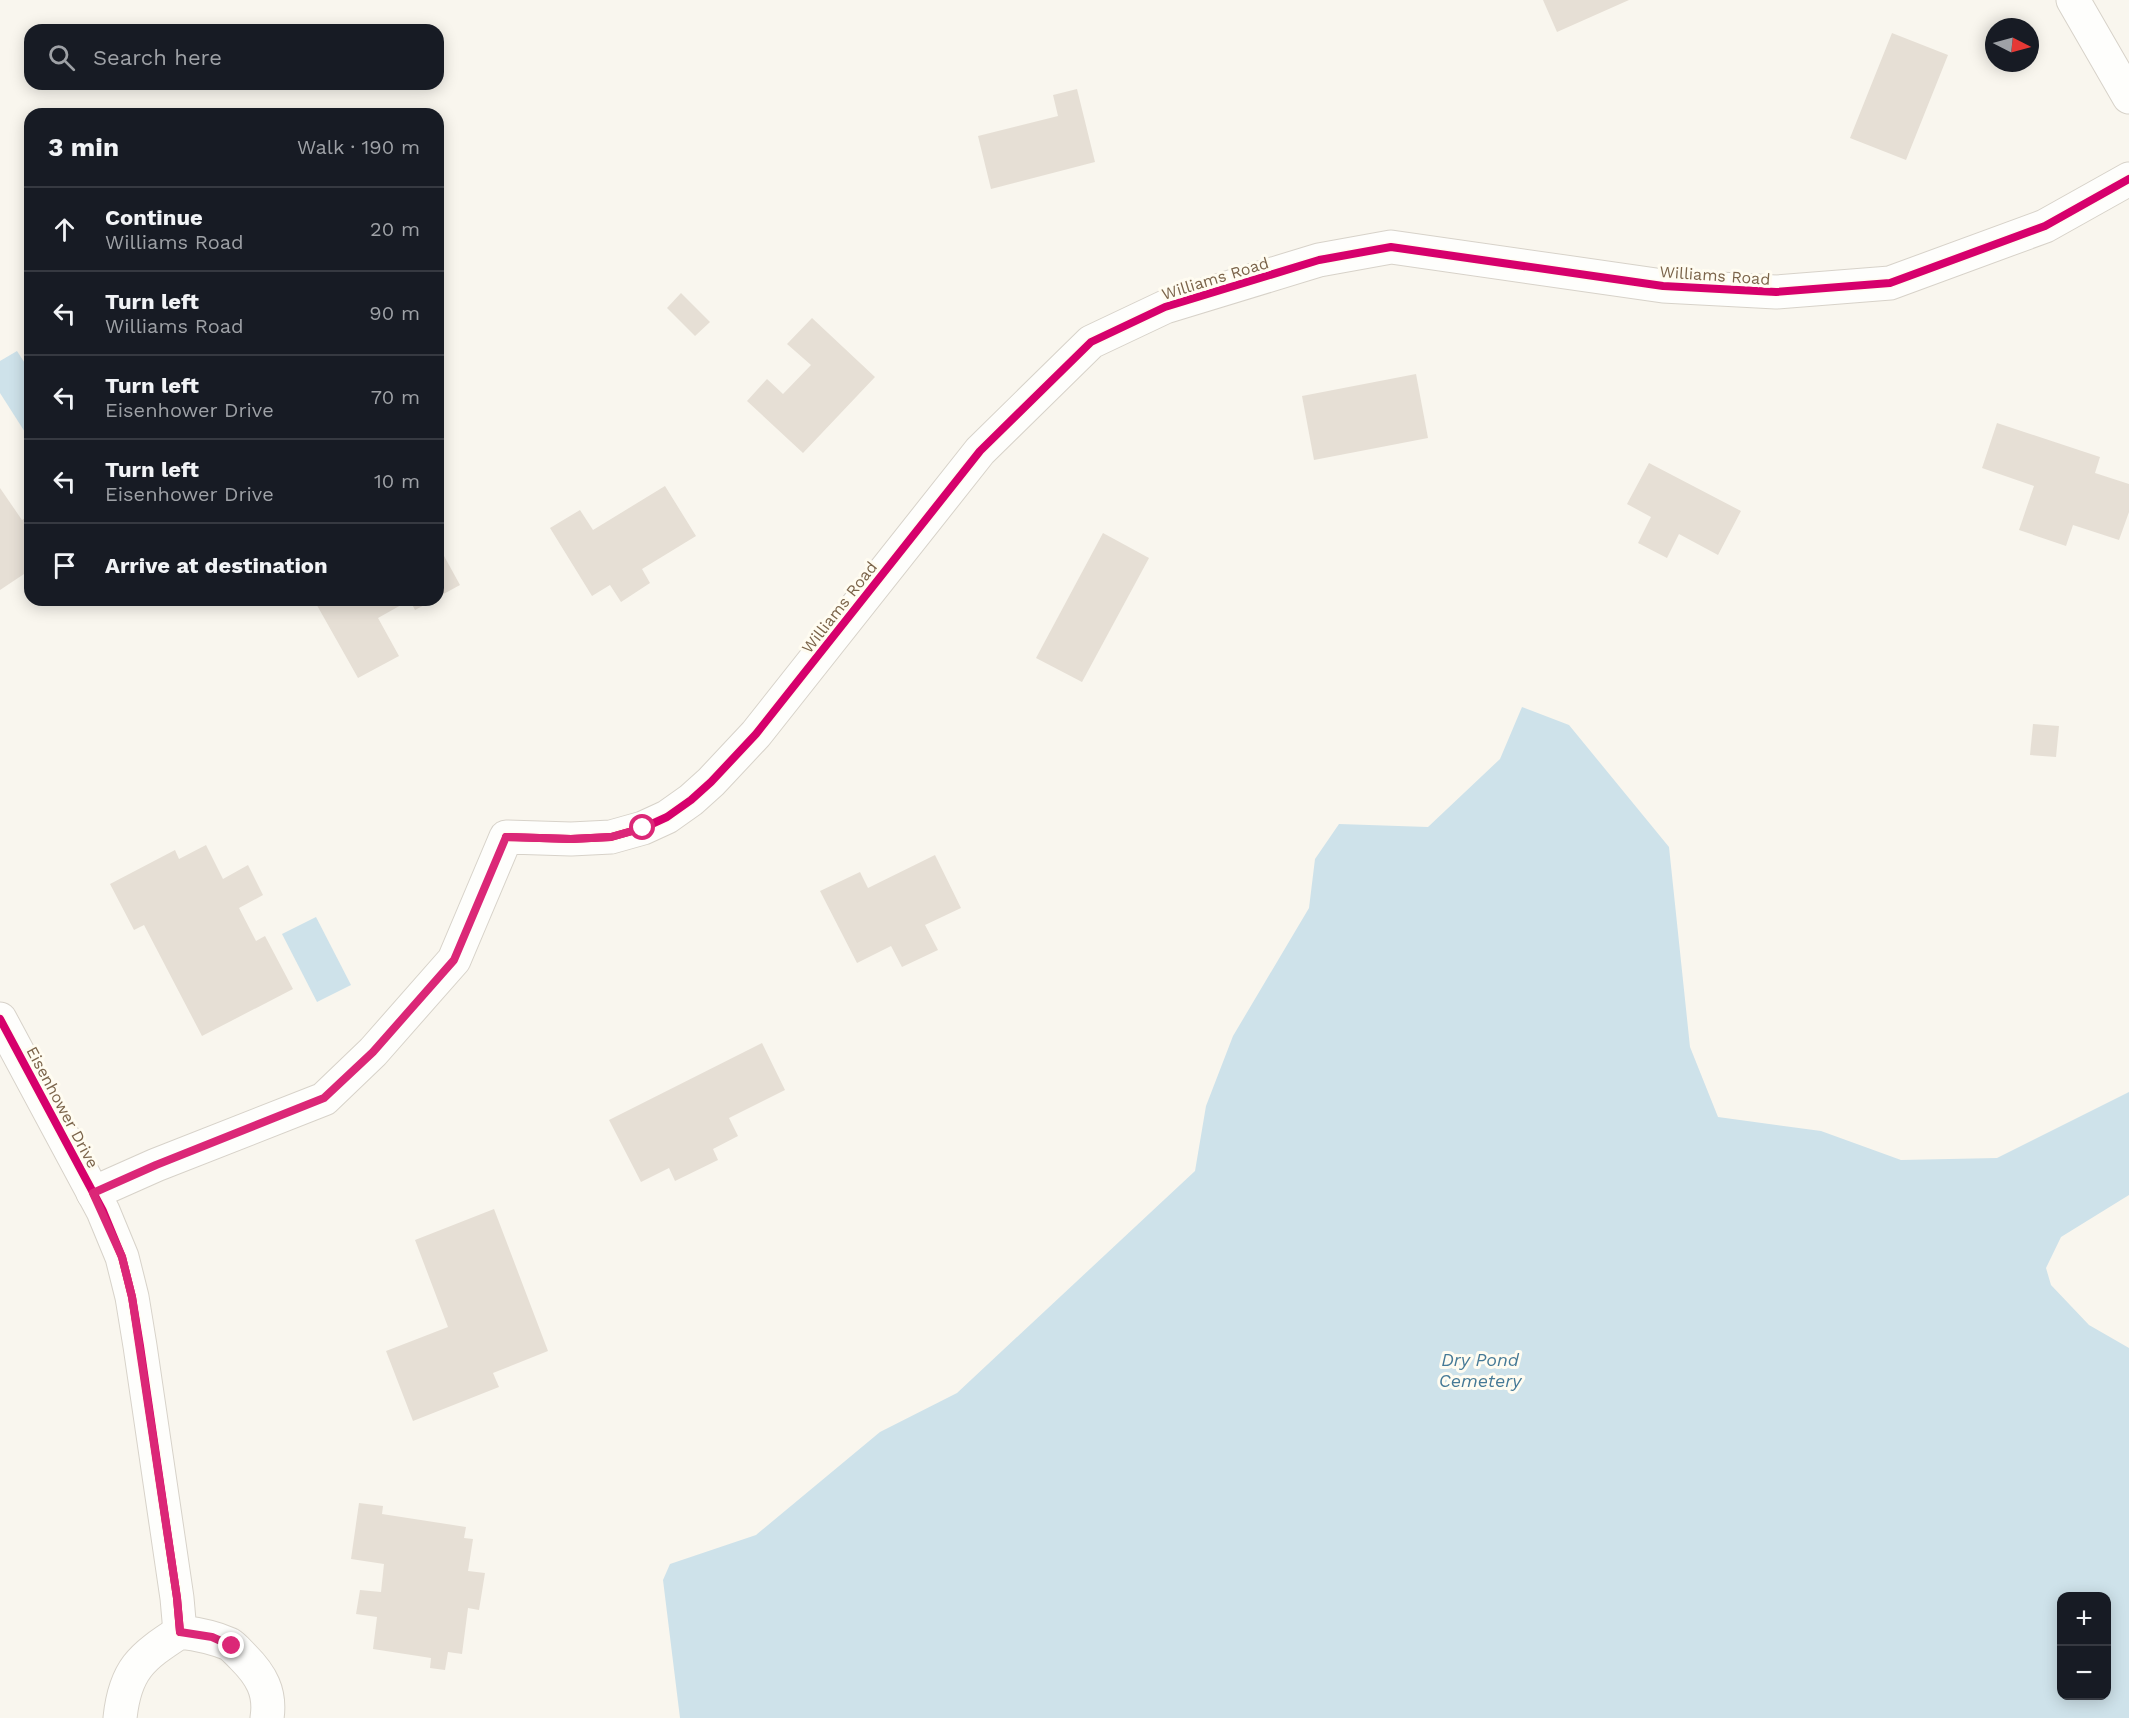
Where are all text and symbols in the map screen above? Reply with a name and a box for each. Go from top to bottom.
north arrow [1985,18,2039,72]
search box [24,24,444,90]
icon: search [45,41,78,74]
text: Search here [93,45,222,70]
text: 3 min [48,132,119,162]
text: Walk · 190 m [297,135,420,159]
text: Continue [105,205,203,230]
icon: ahead [48,213,81,246]
text: 20 m [370,217,420,241]
text: Williams Road [105,230,244,254]
street label: Williams Road [1159,253,1271,304]
street label: Williams Road [1659,262,1771,289]
text: Turn left [105,289,199,314]
icon: left [48,297,81,330]
text: 90 m [369,301,420,325]
text: Williams Road [105,314,244,338]
text: Turn left [105,373,199,398]
icon: left [48,381,81,414]
text: 70 m [371,385,420,409]
text: Eisenhower Drive [105,398,274,422]
text: Turn left [105,457,199,482]
icon: left [48,465,81,498]
text: 10 m [374,469,420,493]
text: Eisenhower Drive [105,482,274,506]
icon: arrive [48,549,81,582]
text: Arrive at destination [105,553,328,578]
street label: Williams Road [798,558,881,657]
route start [629,814,655,840]
street label: Eisenhower Drive [22,1043,103,1171]
water label: Dry Pond Cemetery [1439,1349,1523,1391]
map controls [2057,1592,2111,1700]
button: + [2057,1592,2111,1646]
route end [218,1632,244,1658]
button: − [2057,1646,2111,1700]

